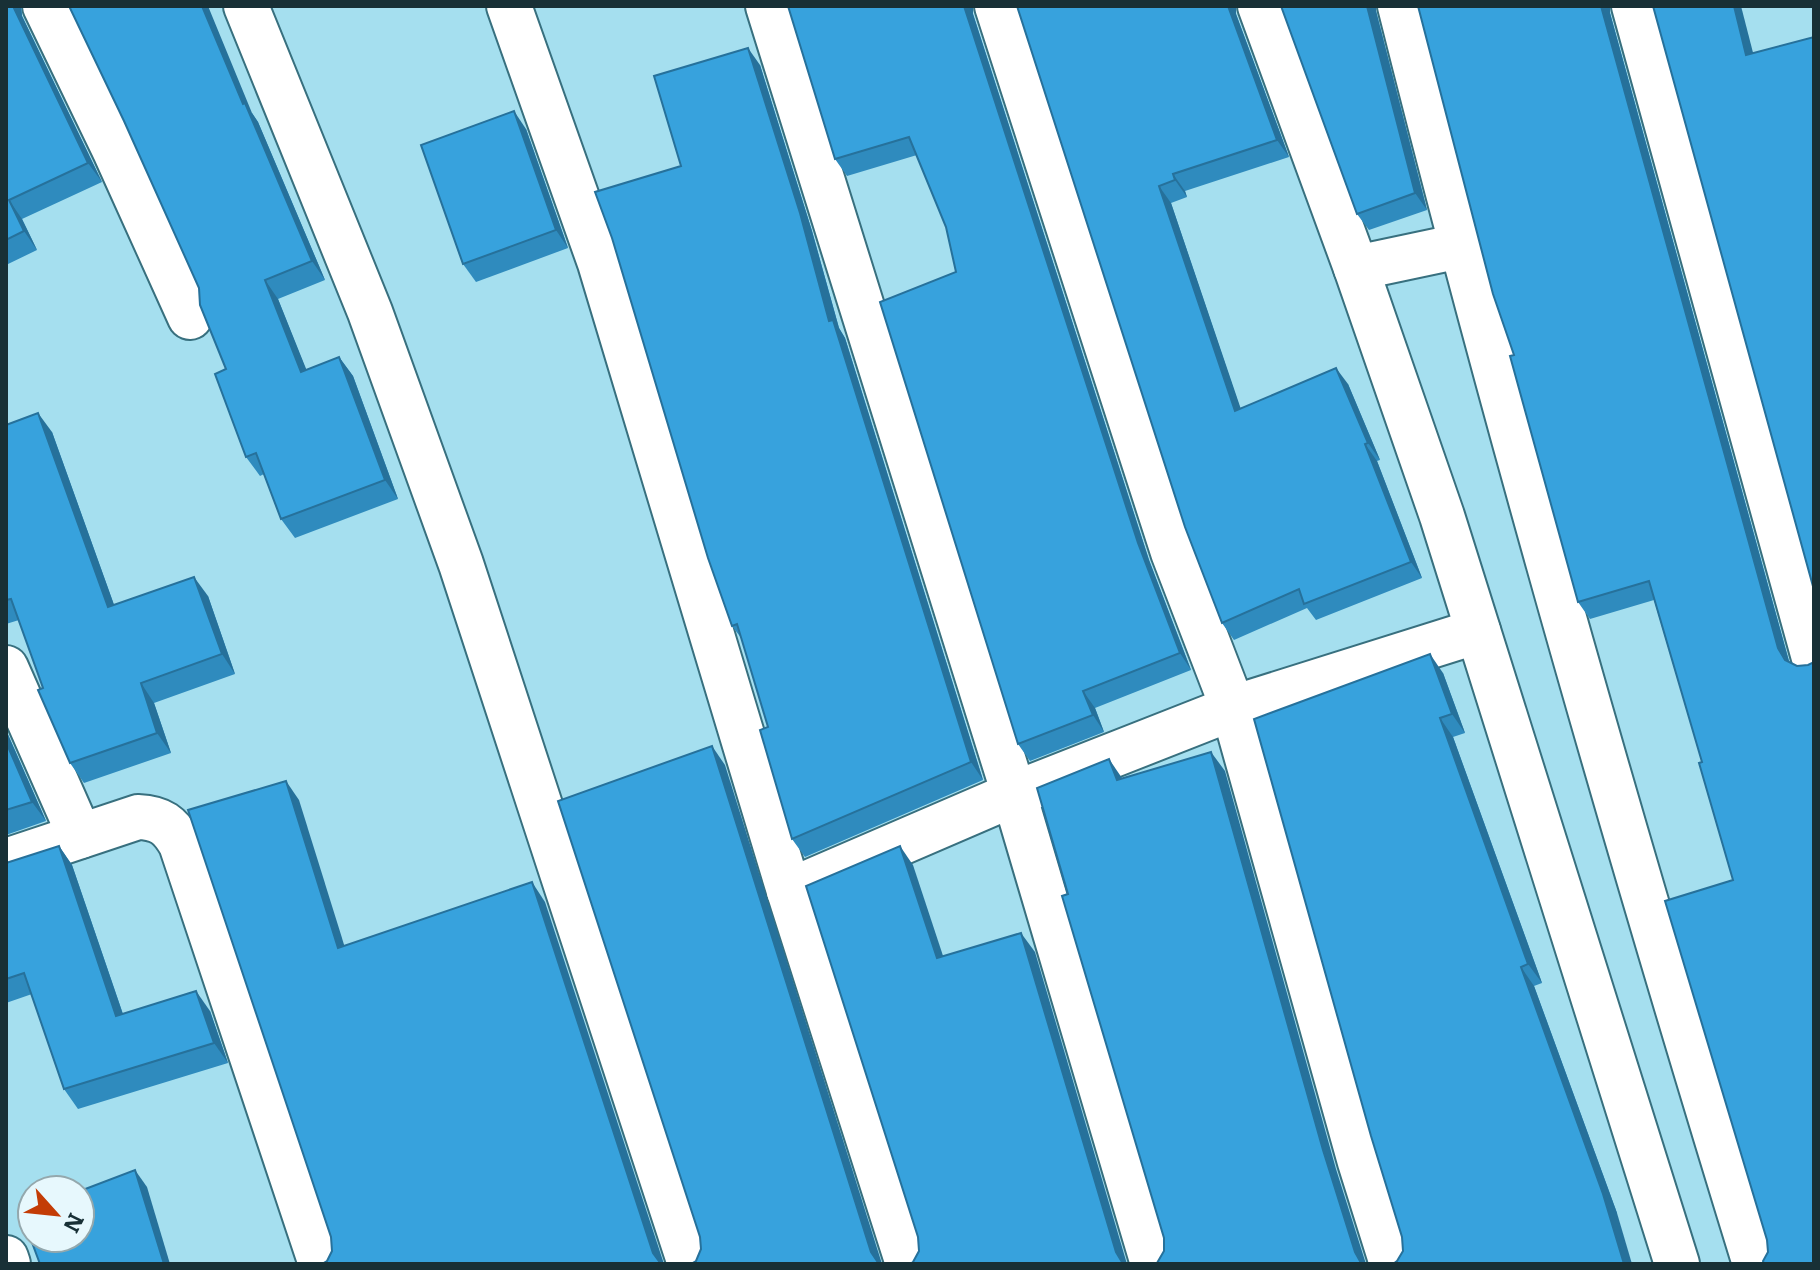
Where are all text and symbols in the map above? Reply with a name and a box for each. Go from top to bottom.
north arrow [16,1174,96,1254]
text: N [56,1208,94,1239]

